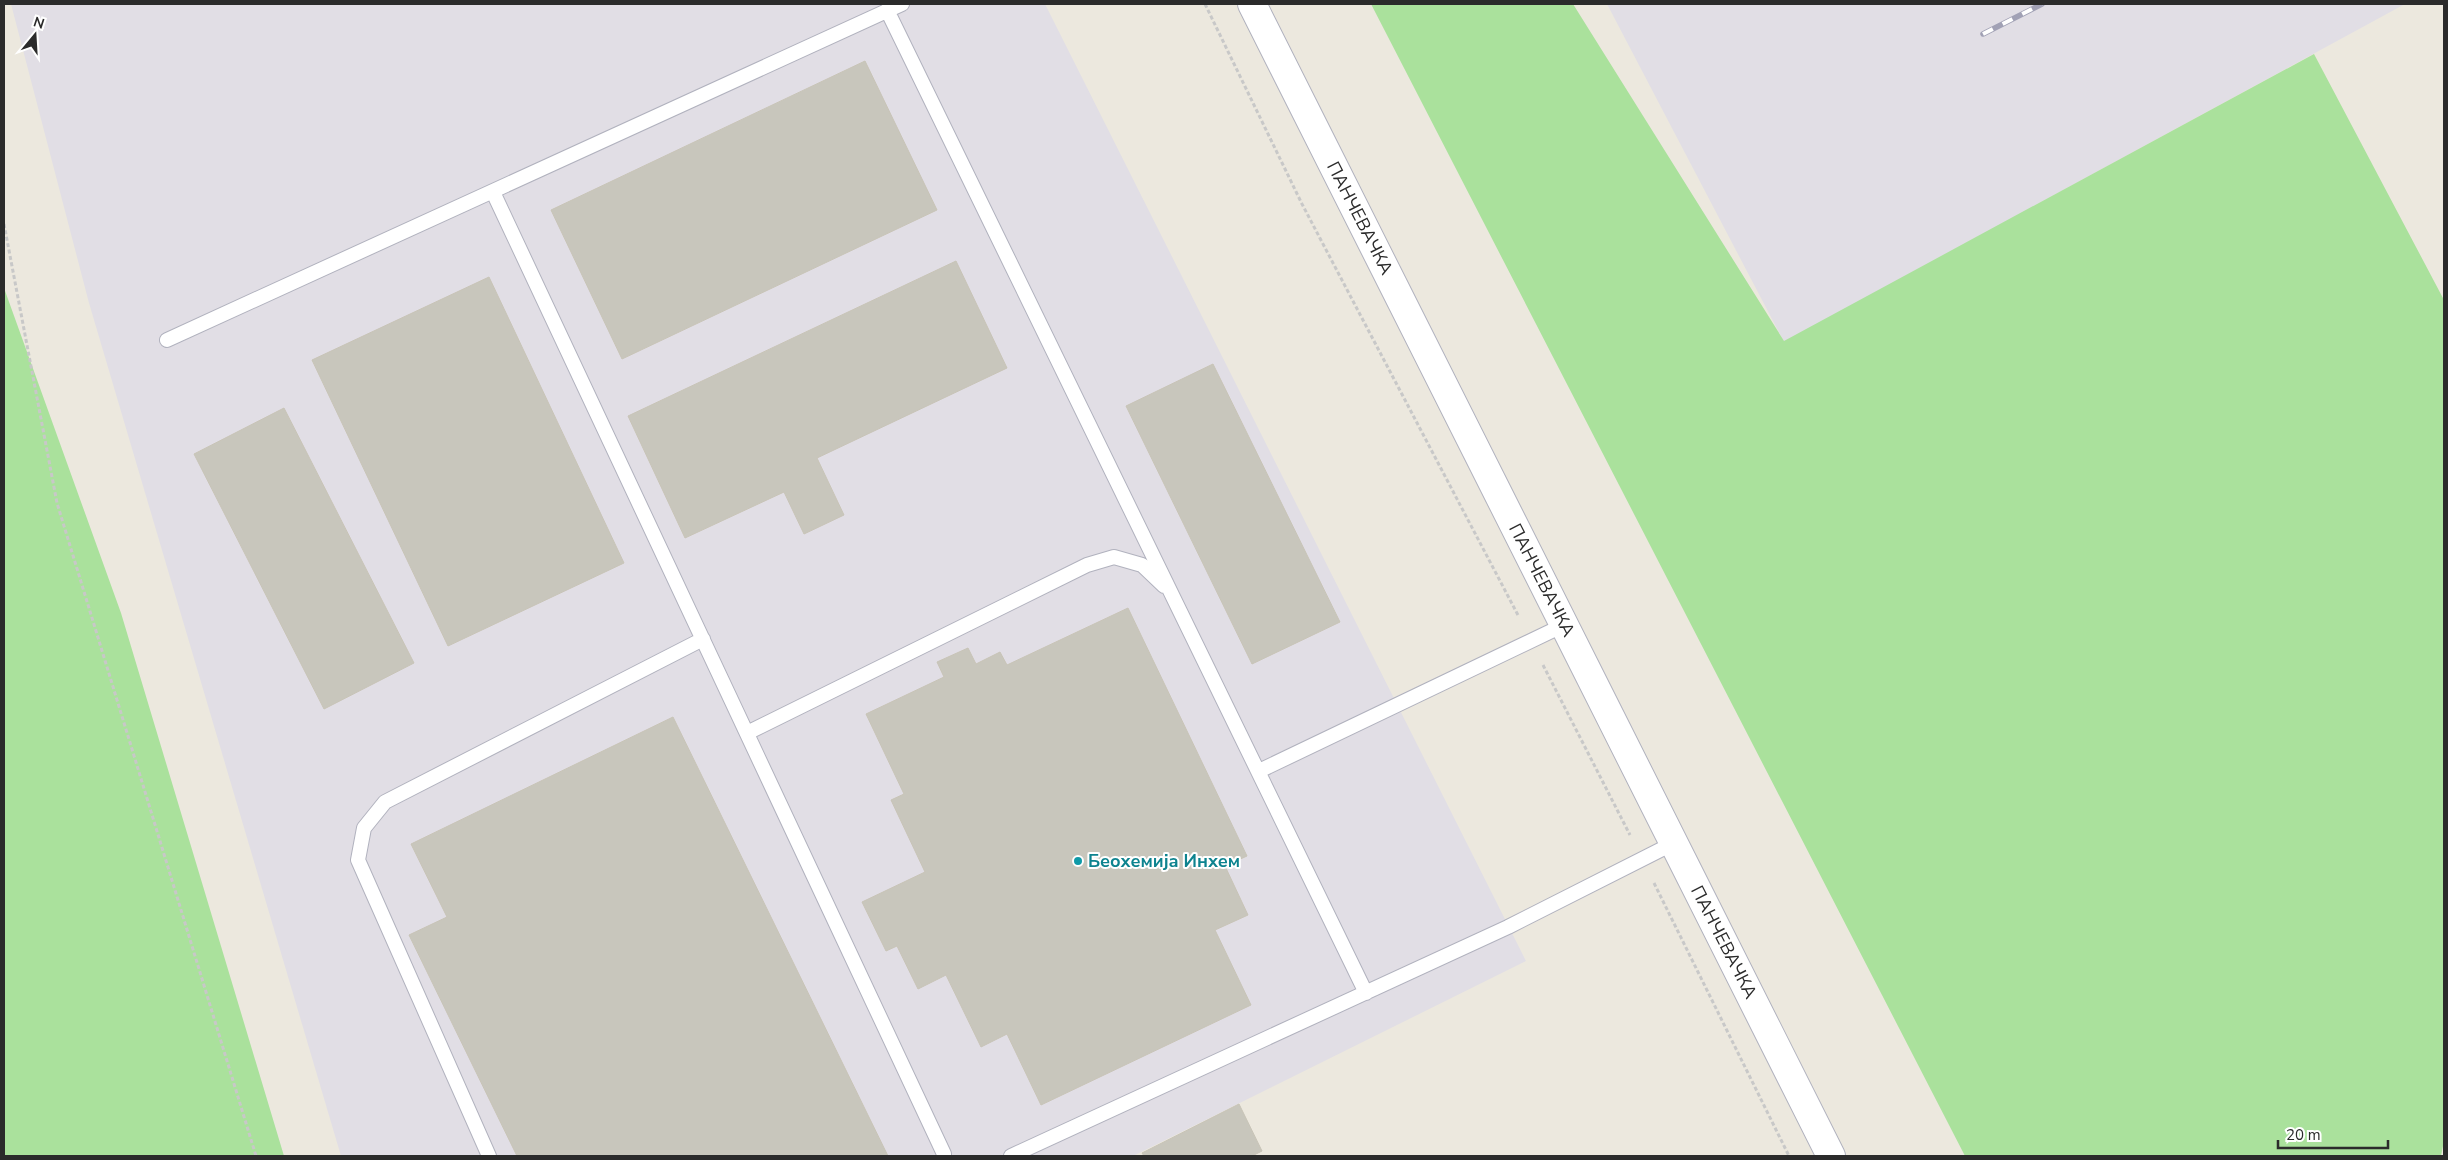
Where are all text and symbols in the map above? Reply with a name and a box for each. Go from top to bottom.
north arrow [10,10,60,60]
text: N [31,12,47,34]
street label: ПАНЧЕВАЧКА [1321,157,1399,279]
street label: ПАНЧЕВАЧКА [1503,519,1581,641]
place label: Беохемија Инхем [1088,849,1240,873]
marker: Беохемија Инхем [1072,855,1084,867]
street label: ПАНЧЕВАЧКА [1685,881,1763,1003]
scale bar [2278,1118,2388,1150]
text: 20 m [2286,1125,2321,1145]

